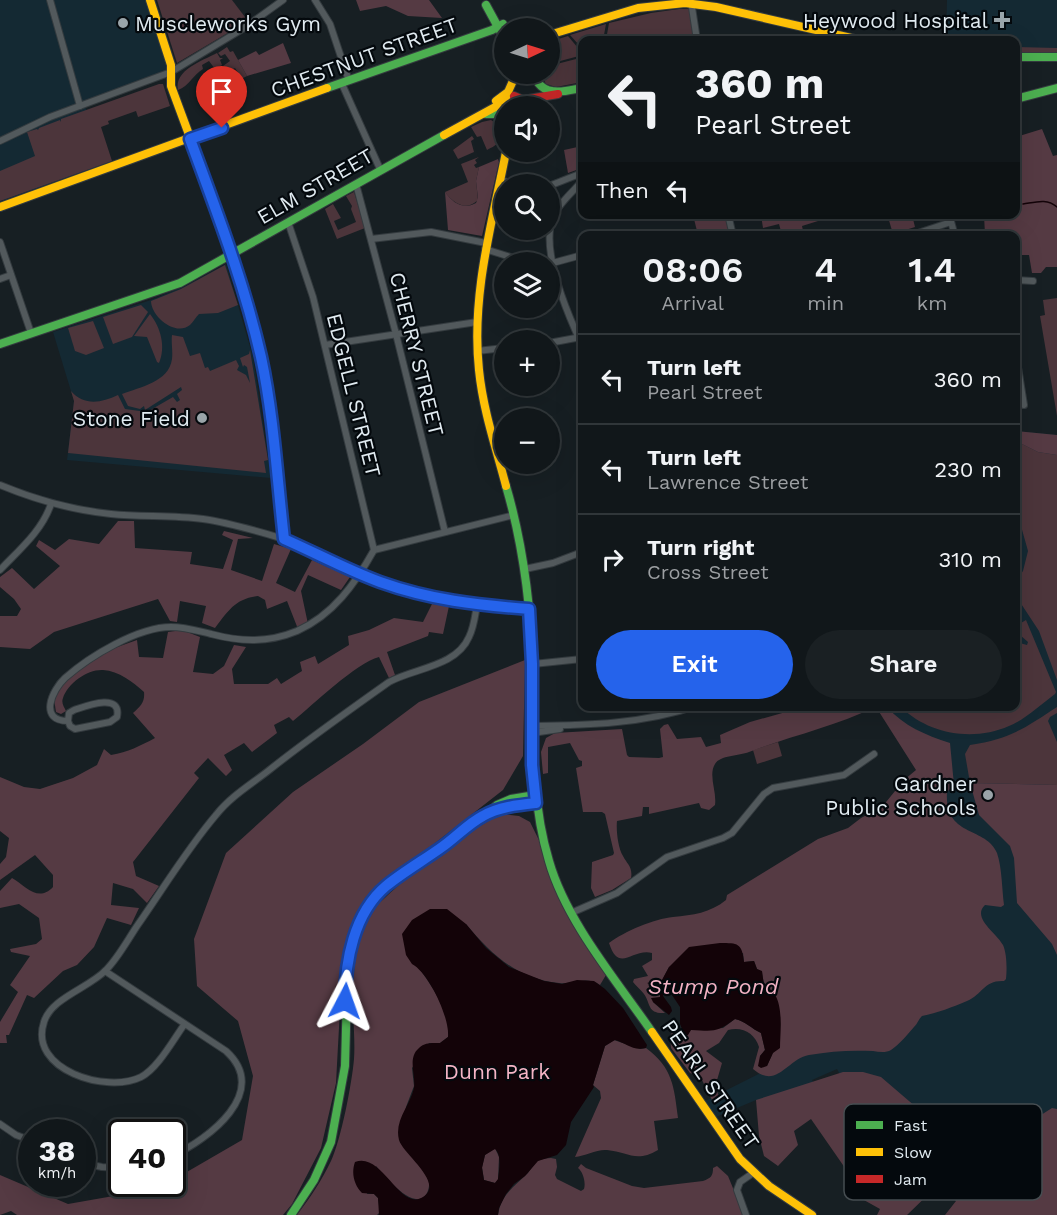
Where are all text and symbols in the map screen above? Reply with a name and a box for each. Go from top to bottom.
place label: Heywood Hospital [803,8,989,33]
place label: Muscleworks Gym [135,11,321,36]
street label: CHESTNUT STREET [267,11,461,102]
marker: Heywood Hospital [993,11,1011,29]
marker: Muscleworks Gym [116,16,130,30]
north arrow [494,18,560,84]
map controls [494,18,560,474]
text: 360 m [695,59,824,108]
icon: left [596,60,674,138]
pin [196,66,247,128]
icon: arrive [205,75,238,108]
button: sound [494,96,560,162]
text: Pearl Street [695,109,851,141]
street label: ELM STREET [252,143,378,229]
button: search [494,174,560,240]
icon: left [661,174,694,207]
text: Then [596,178,649,203]
text: 08:06 [642,249,743,291]
text: 4 [814,249,837,291]
text: 1.4 [908,249,956,291]
button: layers [494,252,560,318]
street label: CHERRY STREET [385,270,450,439]
text: Arrival [661,291,724,315]
text: min [807,291,844,315]
text: km [917,291,947,315]
street label: EDGELL STREET [322,311,387,480]
button: + [494,330,560,396]
text: Turn left [647,355,741,380]
icon: left [596,363,629,396]
text: 360 m [934,367,1002,392]
text: Pearl Street [647,380,762,404]
place label: Stone Field [73,406,190,431]
button: − [494,408,560,474]
marker: Stone Field [195,411,209,425]
text: Turn left [647,445,741,470]
icon: left [596,453,629,486]
text: 230 m [934,457,1002,482]
text: Lawrence Street [647,470,808,494]
text: Turn right [647,535,754,560]
icon: right [596,543,629,576]
text: 310 m [938,547,1002,572]
text: Cross Street [647,560,769,584]
button: Exit [596,630,793,699]
button: Share [805,630,1002,699]
place label: Gardner Public Schools [825,771,976,820]
marker: Gardner Public Schools [981,788,995,802]
position arrow [313,969,377,1033]
water label: Stump Pond [648,974,780,999]
street label: PEARL STREET [657,1015,765,1154]
park label: Dunn Park [444,1059,550,1084]
legend [844,1104,1042,1200]
text: Fast [894,1116,927,1135]
speed limit sign: 40 [108,1119,186,1197]
text: 38 [39,1133,75,1168]
text: Slow [894,1143,932,1162]
text: km/h [38,1164,76,1182]
text: Jam [894,1170,927,1189]

